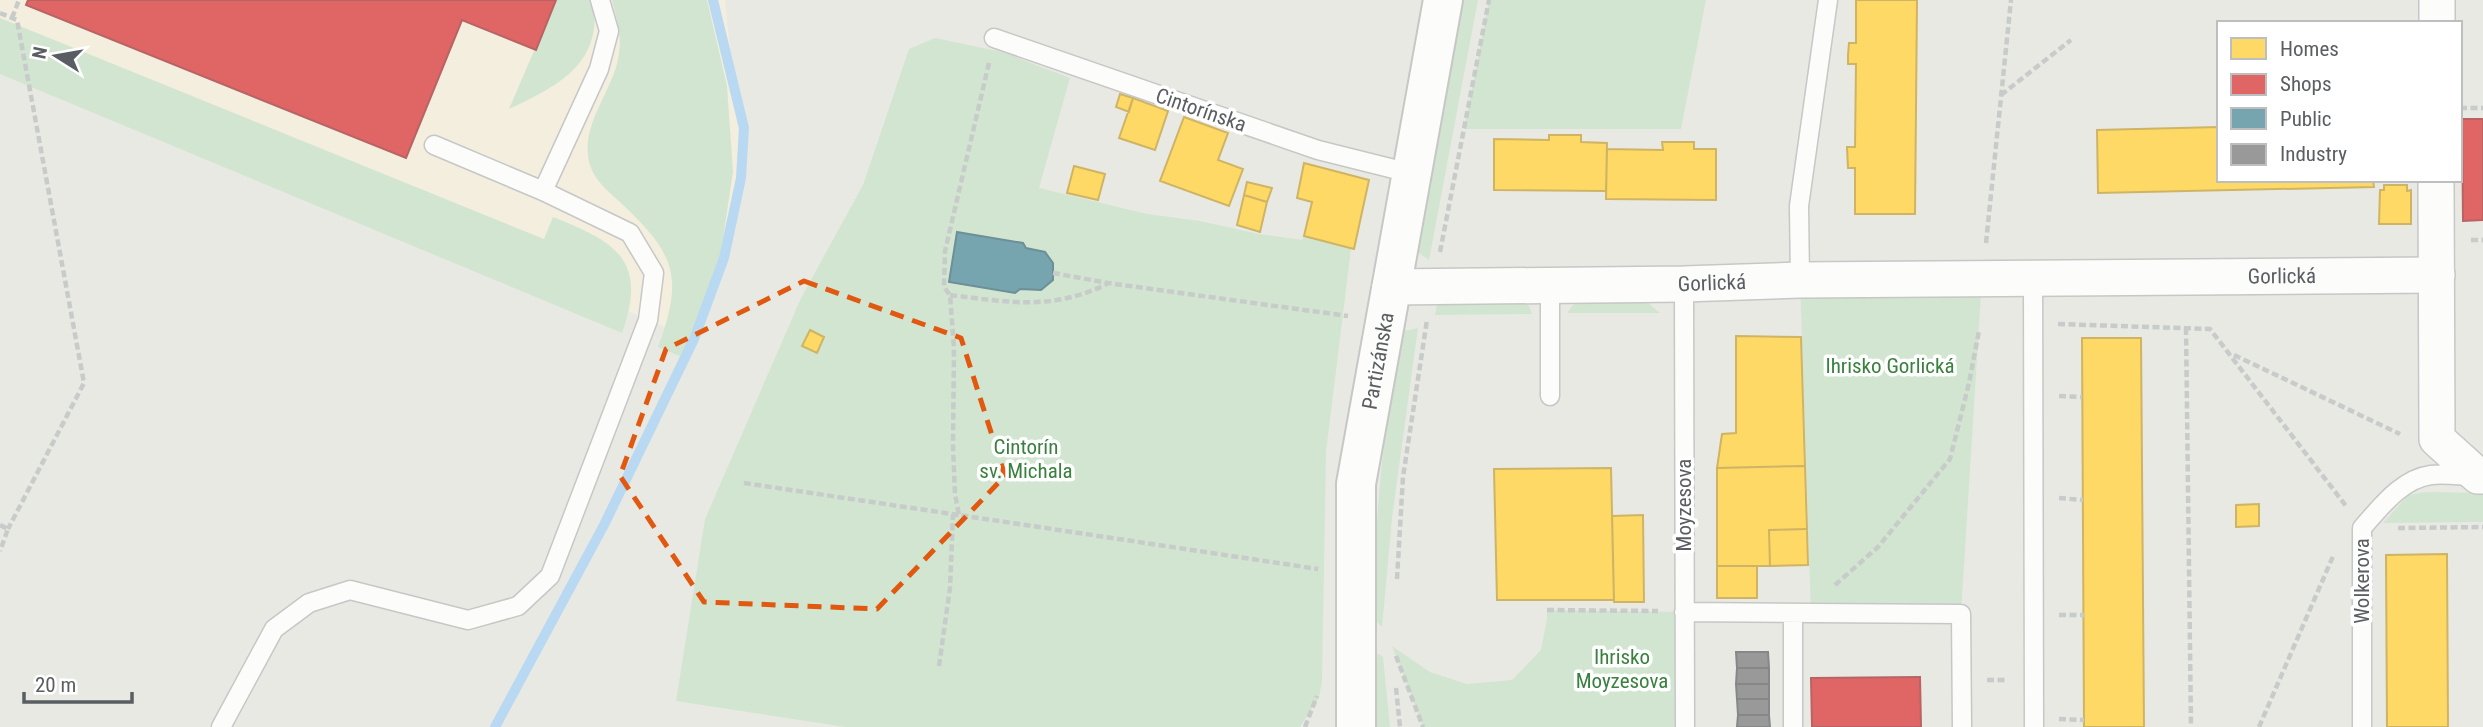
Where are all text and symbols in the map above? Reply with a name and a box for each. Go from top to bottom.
north arrow [21,21,91,91]
legend [2217,21,2462,182]
text: Homes [2280,37,2339,61]
text: N [27,45,52,61]
text: Shops [2280,72,2332,96]
street label: Cintorínska [1153,83,1249,137]
text: Public [2280,107,2332,131]
text: Industry [2280,142,2347,166]
street label: Gorlická [2248,264,2316,288]
street label: Gorlická [1677,270,1746,296]
street label: Partizánska [1358,311,1399,411]
park label: Ihrisko Gorlická [1825,354,1955,378]
park label: Cintorín sv. Michala [979,435,1073,483]
street label: Moyzesova [1672,459,1696,551]
street label: Wolkerova [2350,538,2374,624]
park label: Ihrisko Moyzesova [1576,645,1668,693]
scale bar [24,660,133,704]
text: 20 m [35,673,76,697]

